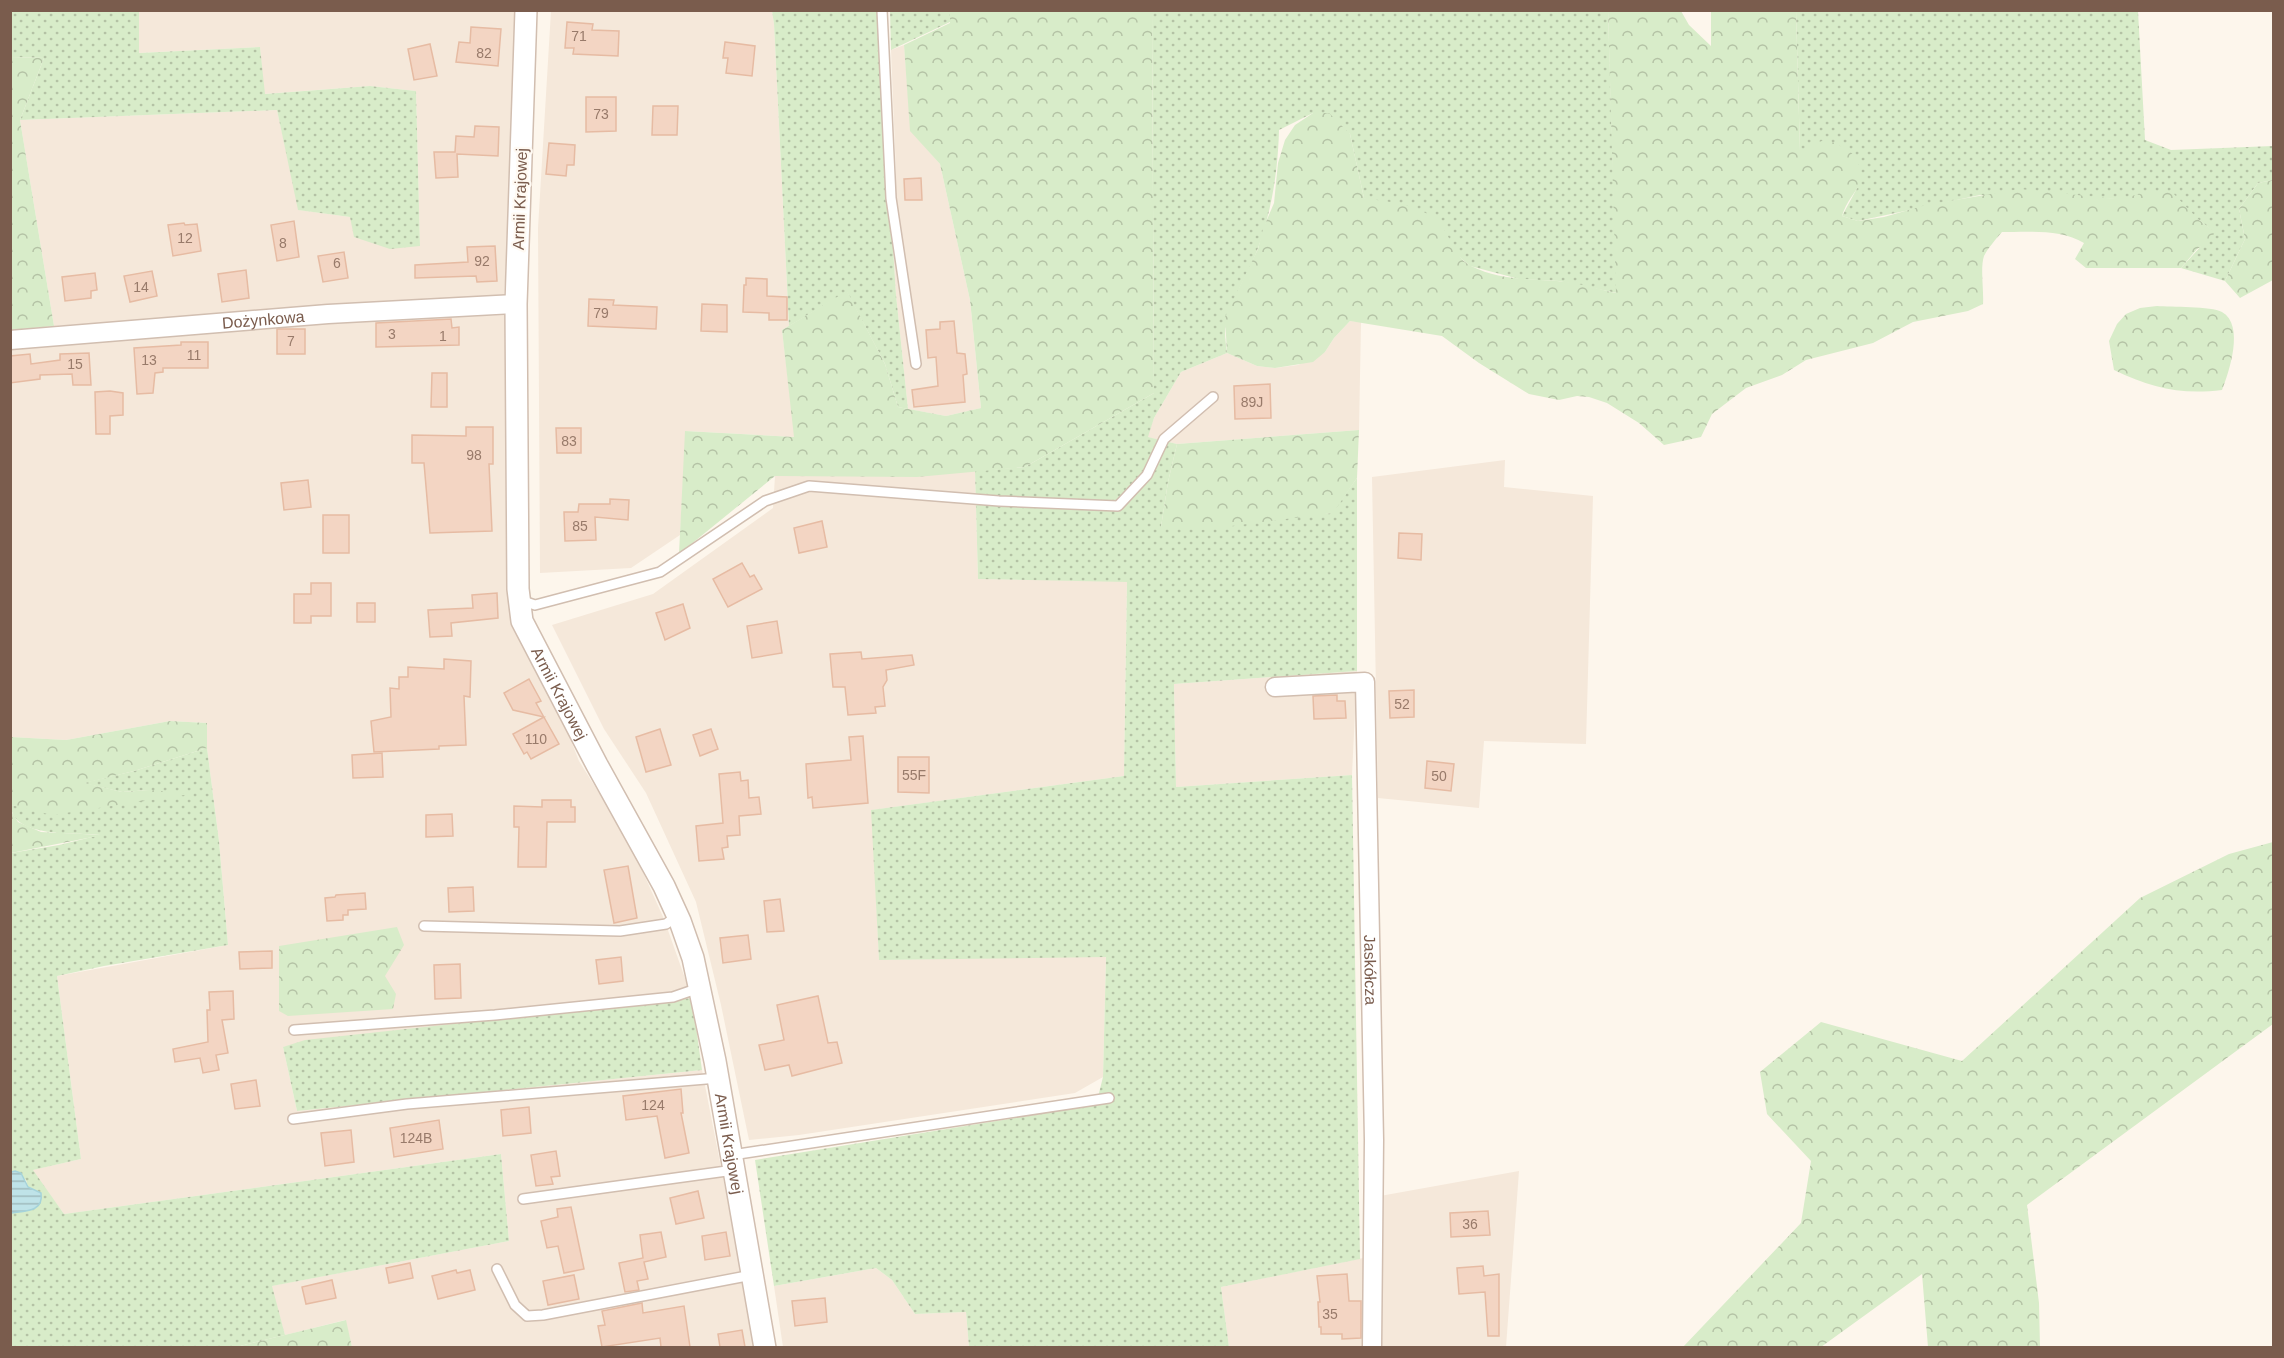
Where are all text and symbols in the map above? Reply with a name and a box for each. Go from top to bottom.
house number: 71 [571,28,587,44]
house number: 82 [476,45,492,61]
house number: 73 [593,106,609,122]
street label: Armii Krajowej [510,148,530,250]
house number: 12 [177,230,193,246]
house number: 8 [279,235,287,251]
house number: 92 [474,253,490,269]
house number: 6 [333,255,341,271]
house number: 14 [133,279,149,295]
house number: 79 [593,305,609,321]
street label: Dożynkowa [221,307,305,331]
house number: 3 [388,326,396,342]
house number: 1 [439,328,447,344]
house number: 7 [287,333,295,349]
house number: 11 [187,347,201,363]
house number: 13 [141,352,157,368]
house number: 15 [67,356,83,372]
house number: 89J [1241,394,1263,410]
house number: 83 [561,433,577,449]
house number: 98 [466,447,482,463]
house number: 85 [572,518,588,534]
street label: Armii Krajowej [529,644,591,743]
house number: 52 [1394,696,1410,712]
house number: 110 [525,731,547,747]
house number: 55F [902,767,926,783]
house number: 50 [1431,768,1447,784]
street label: Jaskółcza [1361,935,1380,1005]
street label: Armii Krajowej [712,1092,747,1195]
house number: 124 [641,1097,665,1113]
house number: 124B [400,1130,432,1146]
house number: 36 [1462,1216,1478,1232]
house number: 35 [1322,1306,1338,1322]

